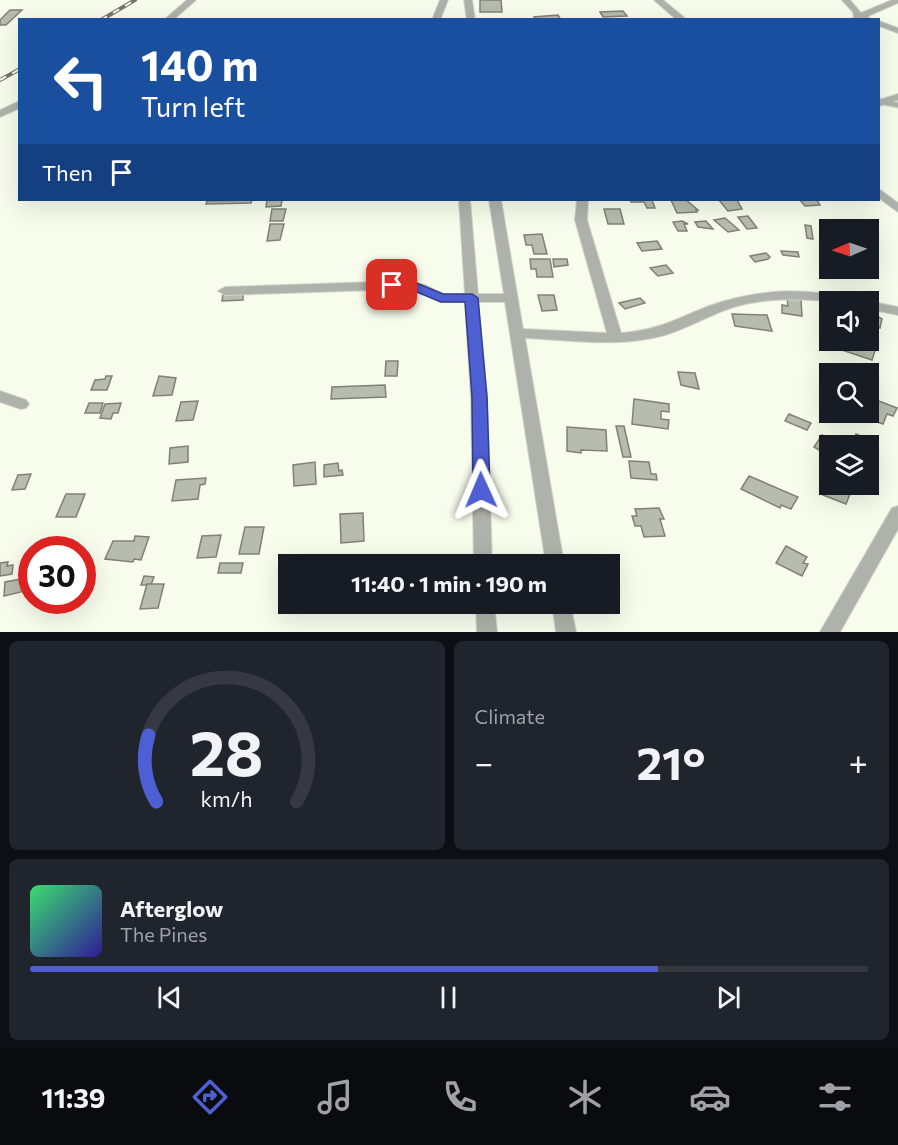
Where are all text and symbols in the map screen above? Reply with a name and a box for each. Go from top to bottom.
text: 140 m [141,38,258,90]
icon: left [42,42,120,120]
text: Turn left [141,90,245,123]
icon: arrive [105,156,138,189]
text: Then [42,159,93,186]
north arrow [819,219,879,279]
map controls [819,219,879,495]
pin [366,259,417,310]
icon: arrive [375,268,408,301]
button: sound [819,291,879,351]
button: search [819,363,879,423]
button: layers [819,435,879,495]
position arrow [449,458,513,522]
speed limit sign: 30 [18,536,96,614]
text: 11:40 · 1 min · 190 m [351,570,547,597]
text: Climate [475,704,545,728]
text: 28 [190,713,264,789]
text: 21° [636,734,705,789]
text: − [475,741,493,782]
text: + [849,741,868,782]
text: km/h [201,786,253,812]
text: Afterglow [120,895,223,922]
text: The Pines [120,922,207,946]
icon: previous [153,981,186,1014]
icon: pause [432,981,465,1014]
icon: next [712,981,745,1014]
icon: directions [189,1076,231,1118]
icon: music [314,1076,356,1118]
icon: phone [439,1076,481,1118]
icon: climate [564,1076,606,1118]
icon: car [689,1076,731,1118]
icon: filters [814,1076,856,1118]
text: 11:39 [42,1081,106,1114]

